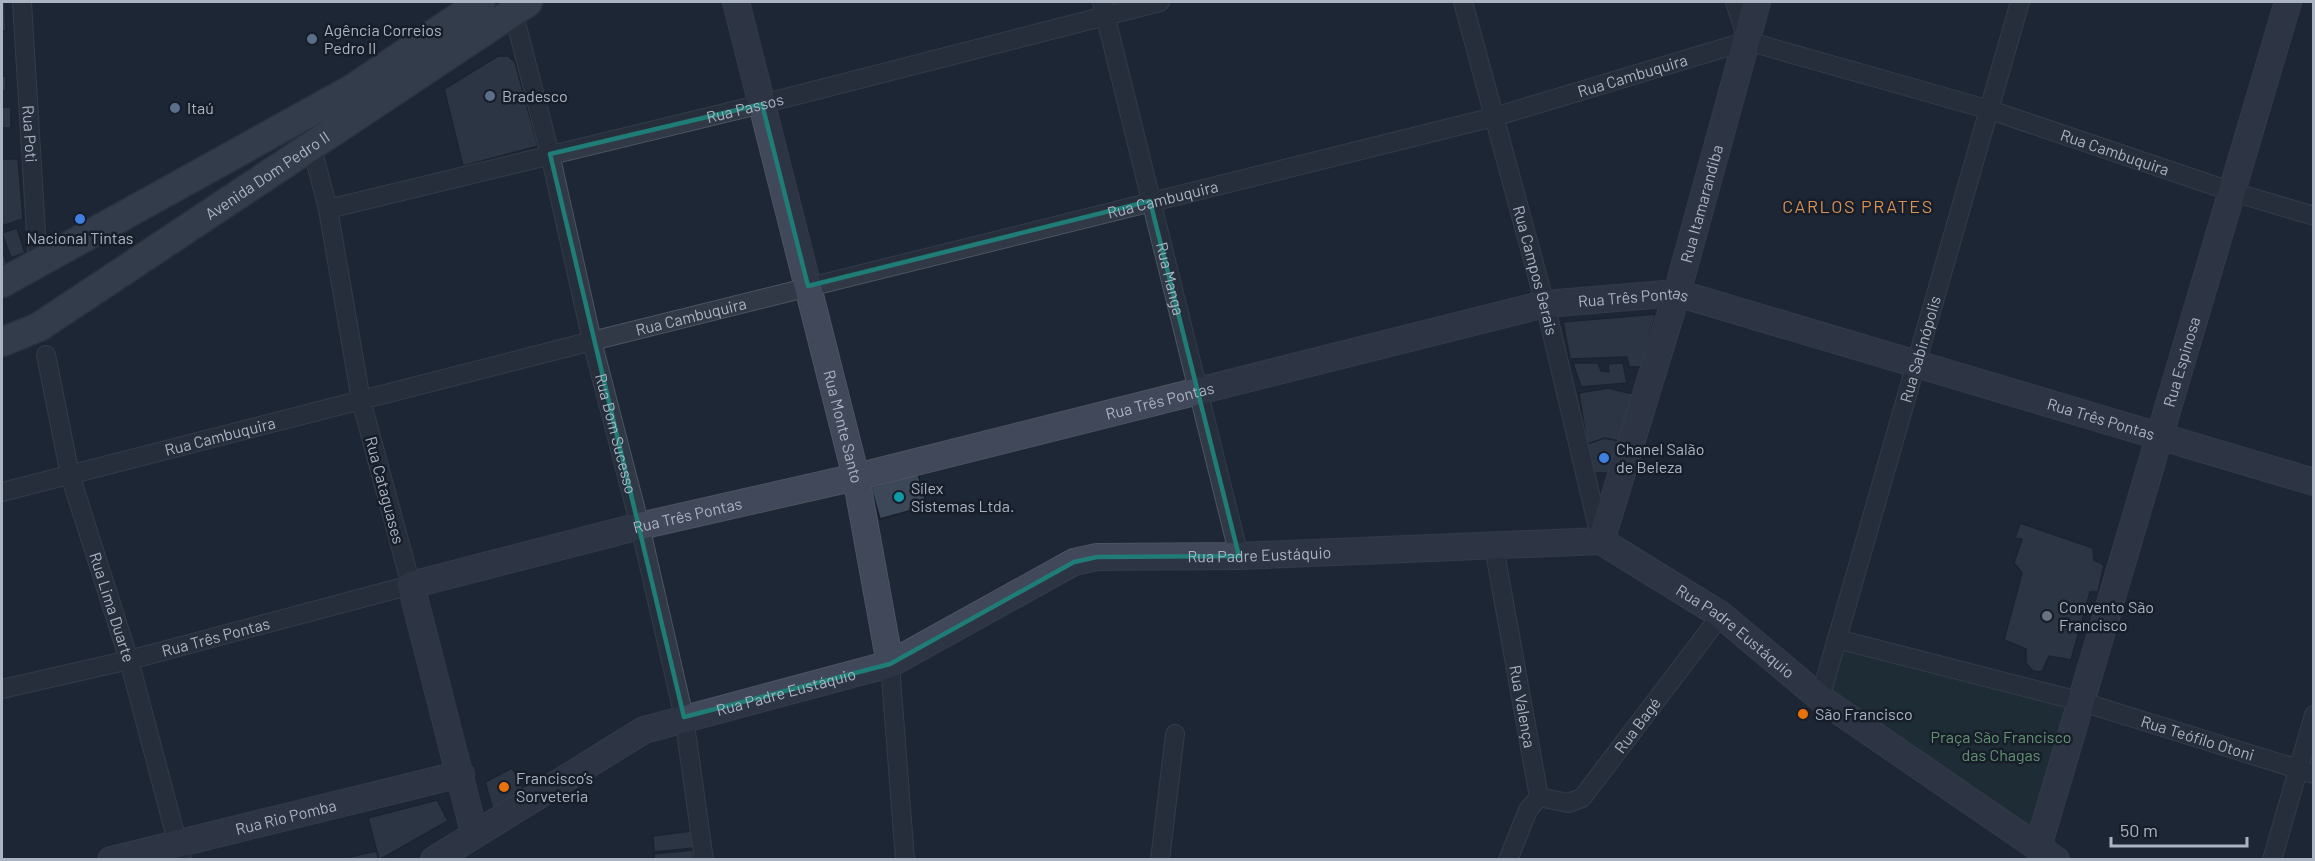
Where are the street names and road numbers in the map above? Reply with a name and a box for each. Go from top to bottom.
street label: Rua Cambuquira [1575,49,1689,100]
street label: Rua Passos [704,89,786,126]
street label: Rua Poti [19,104,42,163]
street label: Rua Cambuquira [2058,125,2172,179]
street label: Avenida Dom Pedro II [201,127,333,223]
street label: Rua Itamarandiba [1676,142,1726,265]
street label: Rua Cambuquira [1105,176,1220,222]
street label: Rua Campos Gerais [1510,203,1562,337]
street label: Rua Manga [1153,240,1189,317]
street label: Rua Três Pontas [1577,282,1691,310]
street label: Rua Cambuquira [633,293,748,339]
street label: Rua Sabinópolis [1895,293,1944,405]
street label: Rua Espinosa [2159,314,2203,409]
street label: Rua Monte Santo [820,368,867,485]
street label: Rua Bom Sucesso [592,371,641,496]
street label: Rua Três Pontas [1103,377,1216,423]
street label: Rua Três Pontas [2045,393,2157,443]
street label: Rua Cambuquira [162,412,277,459]
street label: Rua Cataguases [362,434,409,546]
street label: Rua Três Pontas [631,493,744,536]
street label: Rua Padre Eustáquio [1187,542,1332,565]
street label: Rua Lima Duarte [86,550,139,664]
street label: Rua Padre Eustáquio [1673,580,1799,682]
street label: Rua Três Pontas [159,613,272,660]
street label: Rua Valença [1506,663,1540,749]
street label: Rua Padre Eustáquio [714,664,858,719]
street label: Rua Bagé [1610,693,1664,756]
street label: Rua Teófilo Otoni [2139,711,2257,764]
street label: Rua Rio Pomba [233,795,338,838]

